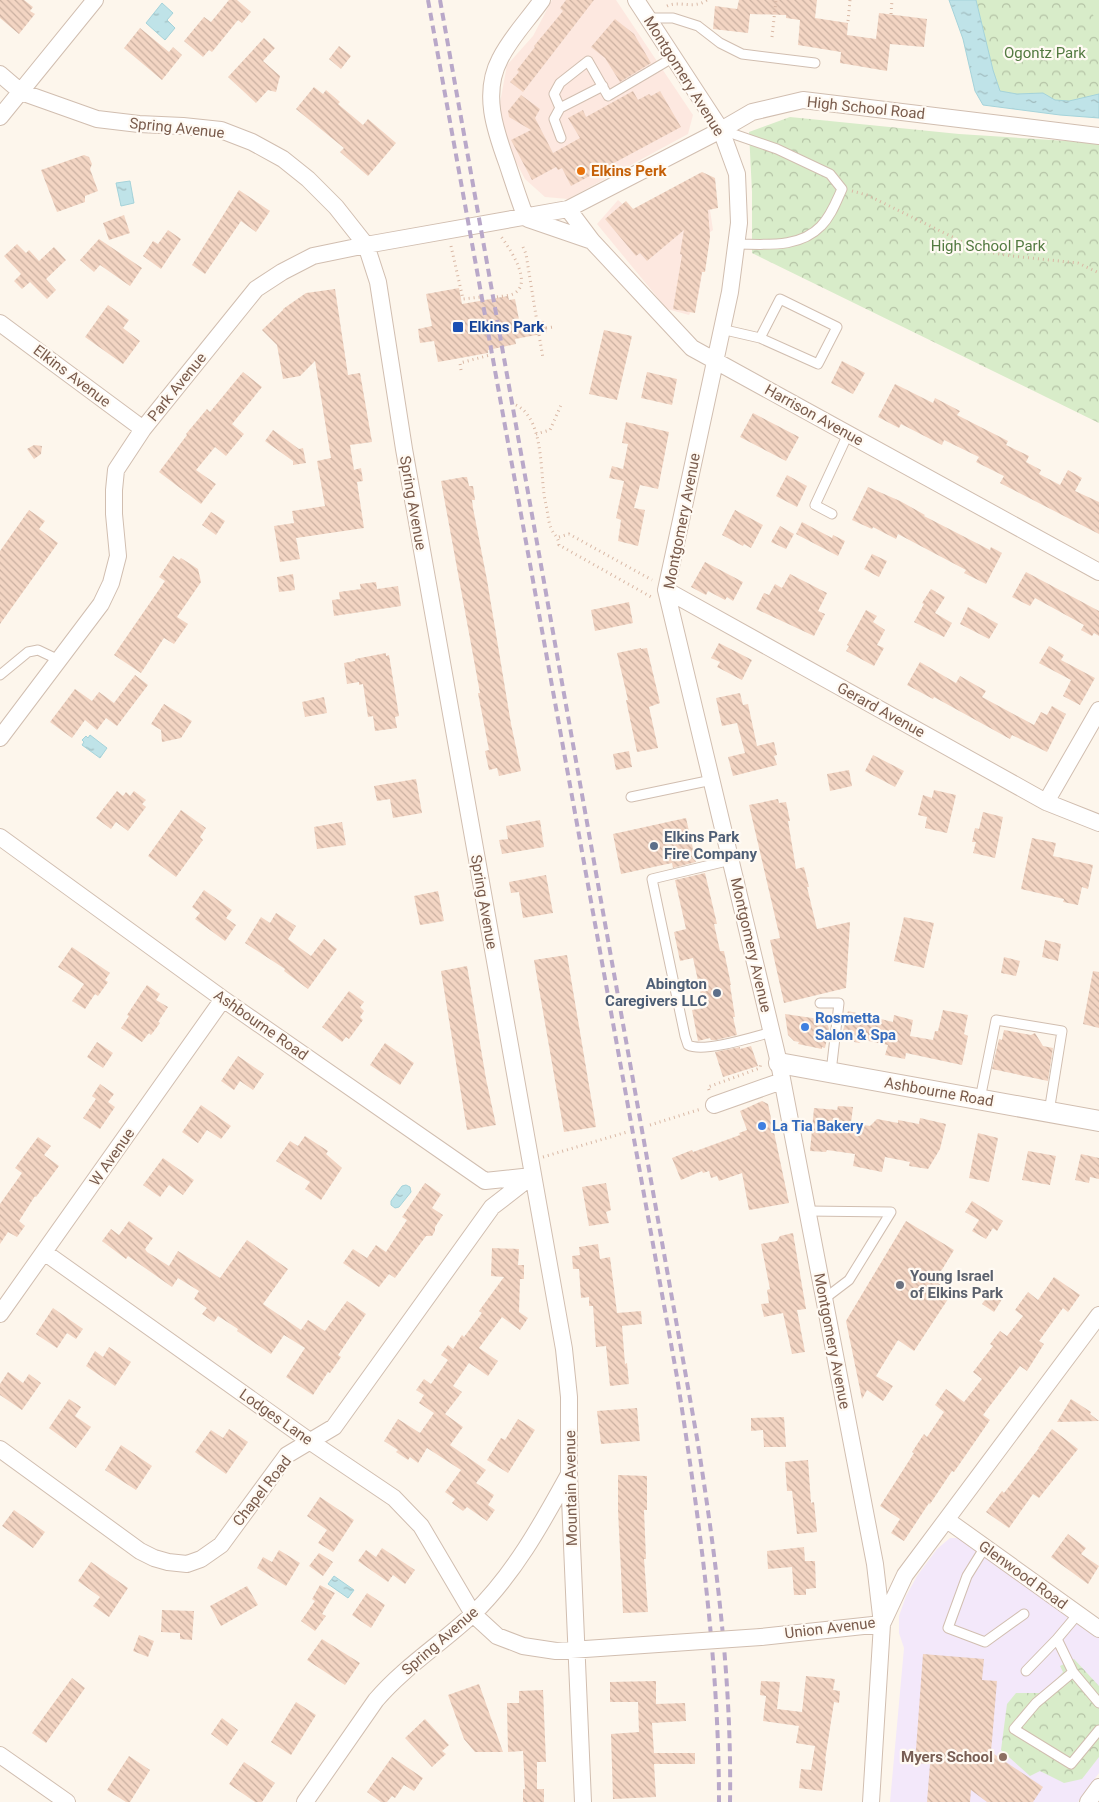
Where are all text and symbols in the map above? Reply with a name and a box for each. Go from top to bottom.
street label: Montgomery Avenue [640,13,728,139]
park label: Ogontz Park [1004,44,1086,62]
street label: High School Road [806,93,926,123]
street label: Spring Avenue [129,114,225,142]
place label: Elkins Perk [591,162,667,180]
marker: Elkins Perk [575,165,587,177]
park label: High School Park [931,237,1046,255]
place label: Elkins Park [469,318,545,336]
marker: Elkins Park [451,320,465,334]
street label: Elkins Avenue [30,341,114,411]
street label: Park Avenue [144,349,210,425]
street label: Harrison Avenue [762,380,867,450]
street label: Montgomery Avenue [660,452,704,590]
street label: Spring Avenue [396,454,430,552]
street label: Gerard Avenue [834,679,928,741]
place label: Elkins Park Fire Company [664,828,758,863]
marker: Elkins Park Fire Company [648,840,660,852]
street label: Spring Avenue [467,853,501,951]
street label: Montgomery Avenue [727,876,775,1014]
place label: Abington Caregivers LLC [605,975,707,1010]
street label: Ashbourne Road [211,986,311,1064]
marker: Abington Caregivers LLC [711,987,723,999]
place label: Rosmetta Salon & Spa [815,1009,896,1044]
marker: Rosmetta Salon & Spa [799,1021,811,1033]
street label: Ashbourne Road [883,1074,995,1110]
place label: La Tia Bakery [772,1117,864,1135]
marker: La Tia Bakery [756,1120,768,1132]
street label: W Avenue [86,1125,138,1189]
place label: Young Israel of Elkins Park [910,1267,1004,1302]
street label: Montgomery Avenue [810,1272,854,1410]
marker: Young Israel of Elkins Park [894,1279,906,1291]
street label: Lodges Lane [236,1385,316,1449]
street label: Mountain Avenue [561,1430,581,1546]
street label: Chapel Road [229,1452,295,1530]
street label: Glenwood Road [975,1537,1071,1613]
street label: Spring Avenue [398,1603,482,1679]
street label: Union Avenue [784,1614,876,1642]
place label: Myers School [901,1748,993,1766]
marker: Myers School [997,1751,1009,1763]

